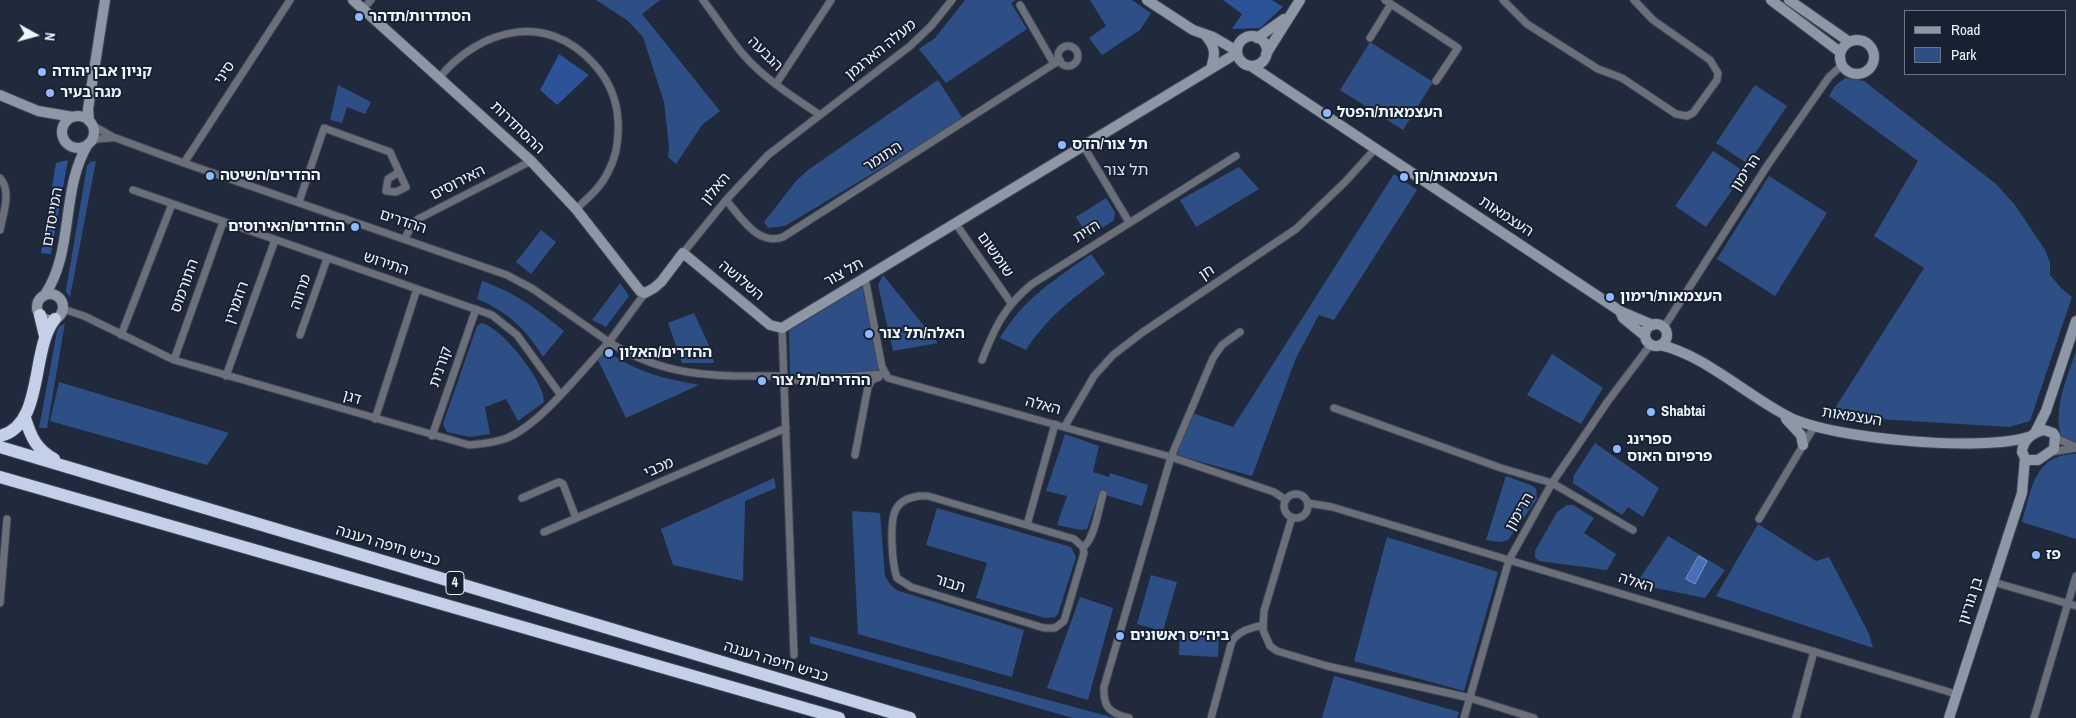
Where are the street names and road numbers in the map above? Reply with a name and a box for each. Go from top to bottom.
street label: מעלה הארגמן [842,16,920,84]
street label: הגבעה [744,33,786,75]
street label: סיני [211,58,239,88]
street label: ההסתדרות [486,98,548,158]
street label: התומר [861,138,905,176]
street label: הרימון [1727,151,1765,195]
street label: האירוסים [428,162,488,204]
street label: האלון [698,169,734,209]
street label: המייסדים [39,186,67,248]
street label: העצמאות [1476,193,1536,241]
street label: ההדרים [377,206,429,238]
street label: הזית [1070,217,1104,247]
street label: שומשום [973,229,1017,281]
street label: התירוש [361,248,411,280]
street label: תל צור [821,255,867,291]
street label: התורמוס [167,257,203,315]
street label: השלושה [715,257,767,305]
street label: חן [1196,261,1218,285]
street label: מרווה [287,272,315,312]
street label: רוזמרין [221,279,253,327]
street label: קורנית [426,344,456,390]
street label: דגן [341,387,363,409]
street label: האלה [1023,393,1063,419]
street label: העצמאות [1821,403,1883,431]
street label: מכבי [642,454,676,482]
street label: הרימון [1502,490,1538,534]
street label: כביש חיפה רעננה [334,522,442,570]
street label: האלה [1616,569,1656,597]
street label: תבור [933,571,967,597]
road number: 4 [446,572,464,594]
street label: בן גוריון [1955,575,1987,627]
street label: כביש חיפה רעננה [722,638,830,686]

